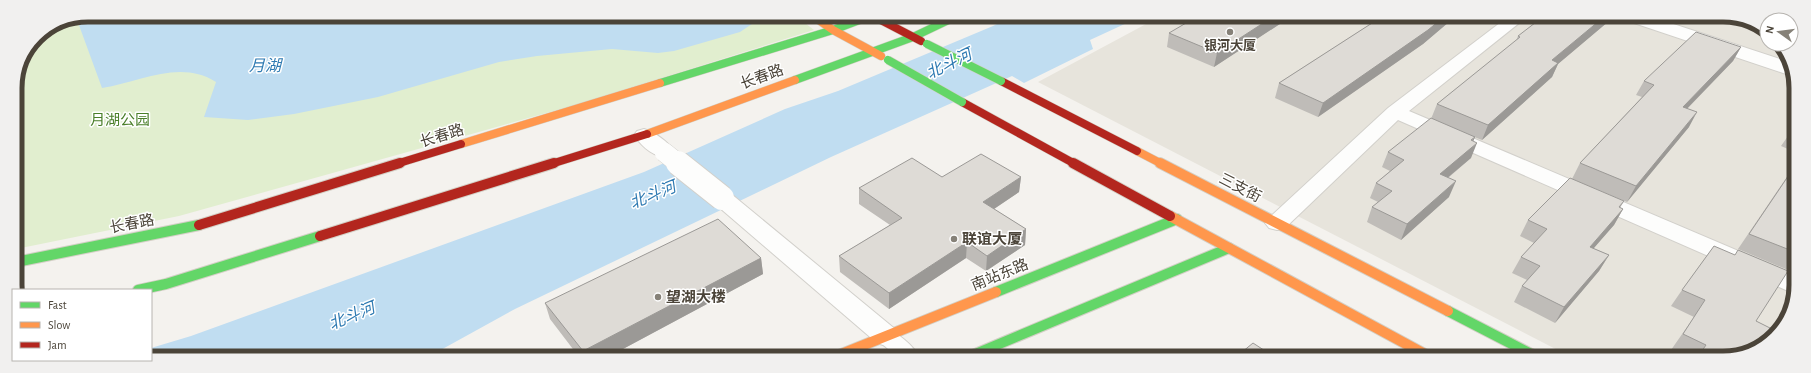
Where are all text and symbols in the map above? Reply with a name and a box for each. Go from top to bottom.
north arrow [1759,12,1799,52]
text: N [1764,25,1776,35]
marker: 银河大厦 [1225,27,1235,37]
place label: 银河大厦 [1204,38,1256,53]
water label: 北斗河 [923,44,977,82]
water label: 月湖 [249,57,284,74]
street label: 长春路 [738,61,786,92]
park label: 月湖公园 [90,112,150,128]
street label: 长春路 [418,121,466,150]
street label: 三支街 [1217,170,1264,205]
water label: 北斗河 [627,177,681,211]
street label: 长春路 [108,211,156,236]
place label: 联谊大厦 [962,231,1022,247]
marker: 联谊大厦 [949,234,959,244]
street label: 南站东路 [969,256,1031,293]
legend [12,289,152,361]
place label: 望湖大楼 [666,289,726,305]
marker: 望湖大楼 [653,292,663,302]
water label: 北斗河 [326,298,380,332]
text: Fast [48,299,67,311]
text: Slow [48,319,70,331]
text: Jam [48,339,67,351]

